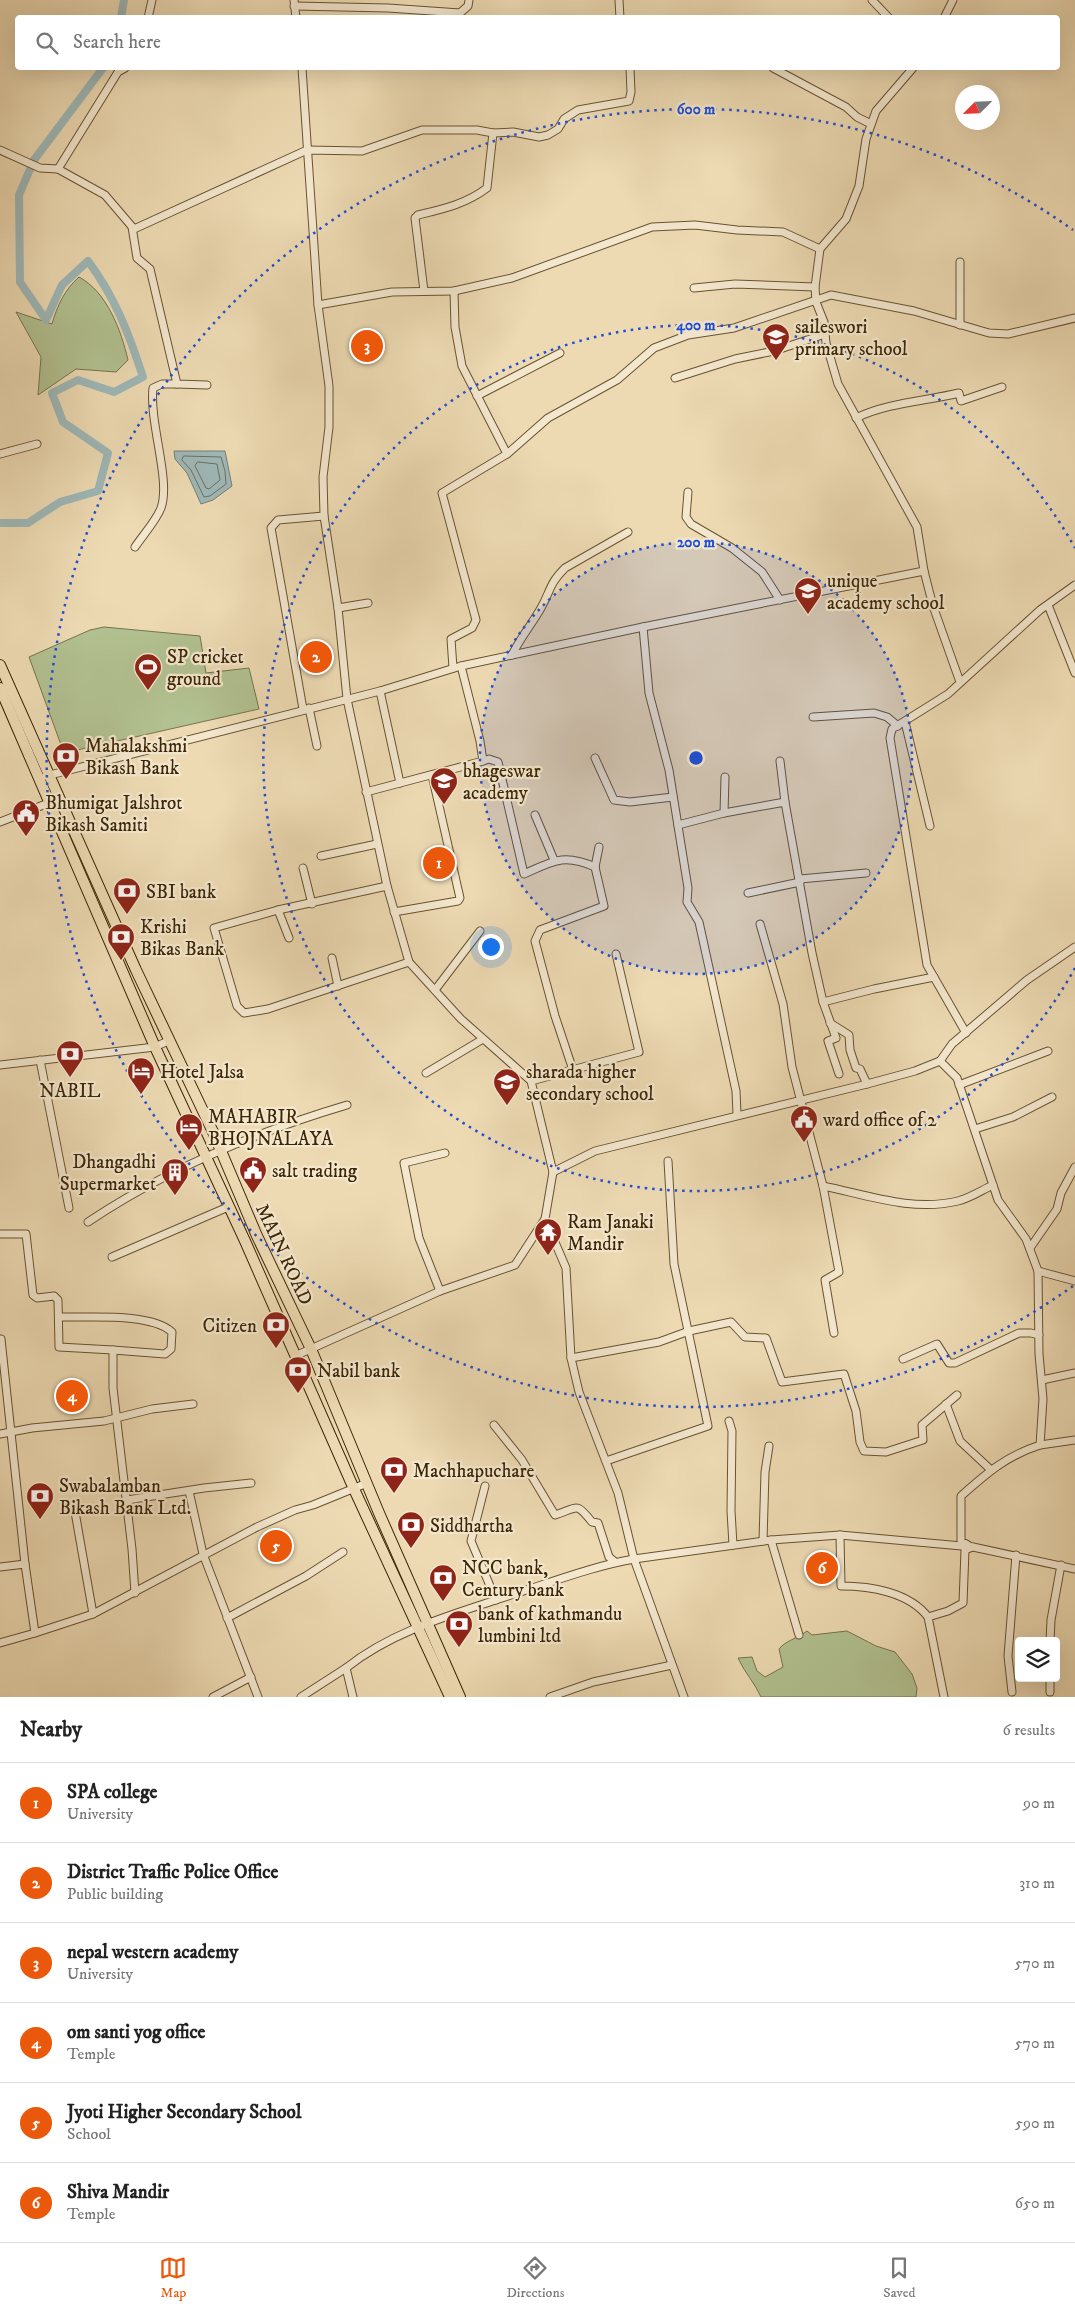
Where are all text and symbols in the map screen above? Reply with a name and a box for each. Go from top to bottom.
search box [15,15,1060,70]
icon: search [33,29,61,57]
text: Search here [73,31,161,54]
north arrow [955,85,1000,130]
text: 600 m [677,100,716,119]
text: 400 m [675,316,716,335]
place label: saileswori primary school [794,316,908,361]
school or university icon: saileswori primary school [761,322,791,361]
pin: 3 [351,327,383,365]
text: 200 m [677,533,716,552]
place label: unique academy school [827,570,945,615]
school or university icon: unique academy school [793,576,823,615]
pin: 2 [300,638,332,676]
place label: SP cricket ground [167,646,244,691]
sports icon: SP cricket ground [133,652,163,691]
place label: Mahalakshmi Bikash Bank [85,735,187,780]
bank icon: Mahalakshmi Bikash Bank [51,741,81,780]
centre of rings [687,749,705,767]
place label: bhageswar academy [463,760,541,805]
school or university icon: bhageswar academy [429,766,459,805]
place label: Bhumigat Jalshrot Bikash Samiti [45,792,182,837]
public building icon: Bhumigat Jalshrot Bikash Samiti [11,798,41,837]
pin: 1 [423,844,455,882]
bank icon: SBI bank [112,876,142,915]
place label: SBI bank [146,881,217,904]
place label: Krishi Bikas Bank [140,916,225,961]
bank icon: Krishi Bikas Bank [106,922,136,961]
your location [478,934,504,960]
bank icon: NABIL [55,1039,85,1078]
hotel icon: Hotel Jalsa [126,1056,156,1095]
place label: Hotel Jalsa [160,1061,244,1084]
place label: sharada higher secondary school [526,1061,654,1106]
school or university icon: sharada higher secondary school [492,1067,522,1106]
place label: NABIL [40,1080,101,1103]
public building icon: ward office of 2 [789,1104,819,1143]
place label: MAHABIR BHOJNALAYA [208,1106,334,1151]
place label: ward office of 2 [822,1109,937,1132]
hotel icon: MAHABIR BHOJNALAYA [174,1112,204,1151]
place label: Dhangadhi Supermarket [60,1151,156,1196]
public building icon: salt trading [238,1155,268,1194]
building icon: Dhangadhi Supermarket [160,1157,190,1196]
place label: salt trading [272,1160,358,1183]
street label: MAIN ROAD [250,1200,317,1309]
place label: Ram Janaki Mandir [567,1211,654,1256]
temple icon: Ram Janaki Mandir [533,1217,563,1256]
bank icon: Citizen [261,1310,291,1349]
place label: Citizen [203,1315,257,1338]
bank icon: Nabil bank [283,1355,313,1394]
place label: Nabil bank [317,1360,401,1383]
pin: 4 [56,1377,88,1415]
bank icon: Machhapuchare [379,1455,409,1494]
place label: Machhapuchare [413,1460,535,1483]
place label: Swabalamban Bikash Bank Ltd. [59,1475,191,1520]
bank icon: Swabalamban Bikash Bank Ltd. [25,1481,55,1520]
bank icon: Siddhartha [396,1510,426,1549]
place label: Siddhartha [430,1515,513,1538]
pin: 5 [260,1527,292,1565]
pin: 6 [806,1549,838,1587]
place label: NCC bank, Century bank [462,1557,565,1602]
bank icon: NCC bank, Century bank [428,1563,458,1602]
place label: bank of kathmandu lumbini ltd [478,1603,622,1648]
bank icon: bank of kathmandu lumbini ltd [444,1609,474,1648]
map controls [1015,1637,1060,1682]
button: layers [1015,1637,1060,1682]
text: Nearby [20,1717,82,1743]
text: 6 results [1002,1720,1055,1740]
text: SPA college [67,1781,157,1804]
text: 1 [33,1793,39,1813]
text: 90 m [1023,1793,1055,1813]
text: University [67,1804,133,1824]
text: District Traffic Police Office [67,1861,278,1884]
text: 2 [32,1873,40,1893]
text: 310 m [1019,1873,1055,1893]
text: Public building [67,1884,163,1904]
text: nepal western academy [67,1941,238,1964]
text: 3 [33,1953,39,1973]
text: 570 m [1015,1953,1055,1973]
text: University [67,1964,133,1984]
text: om santi yog office [67,2021,205,2044]
text: 4 [31,2033,41,2053]
text: 570 m [1015,2033,1055,2053]
text: Temple [67,2044,115,2064]
text: Jyoti Higher Secondary School [67,2101,301,2124]
text: 5 [32,2113,40,2133]
text: 590 m [1015,2113,1055,2133]
text: School [67,2124,111,2144]
text: Shiva Mandir [67,2181,169,2204]
text: 6 [32,2193,40,2213]
text: 650 m [1015,2193,1055,2213]
text: Temple [67,2204,115,2224]
tab: Map [159,2254,187,2302]
tab: Directions [506,2254,564,2302]
tab: Saved [883,2254,916,2302]

